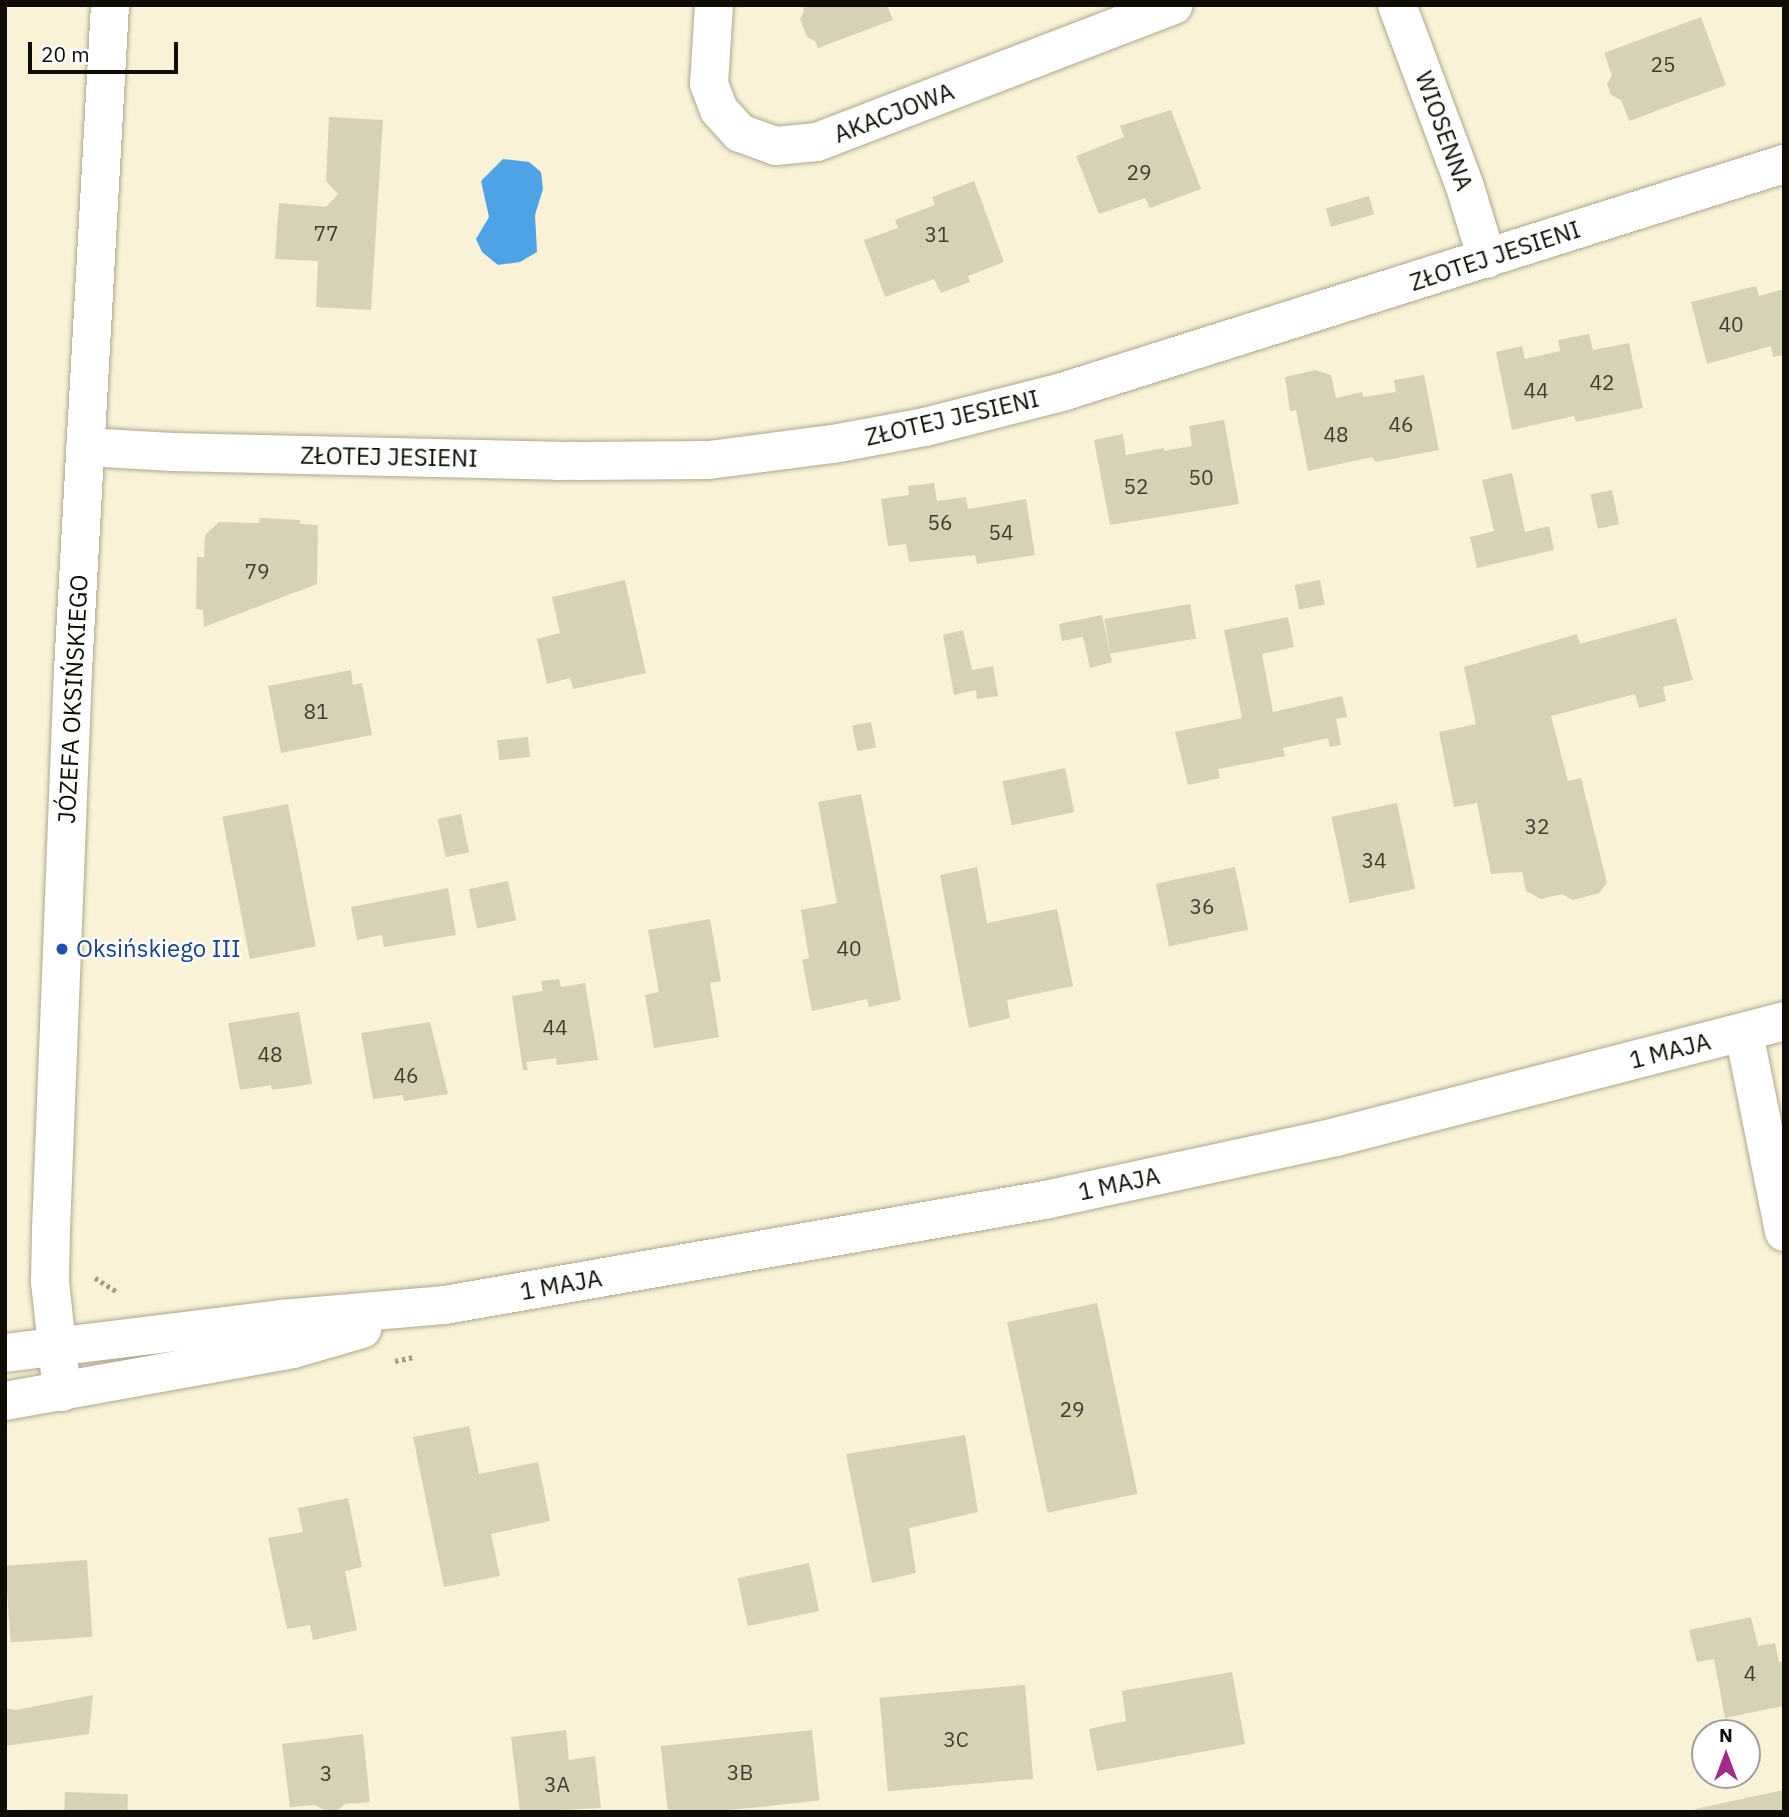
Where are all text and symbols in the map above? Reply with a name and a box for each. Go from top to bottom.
scale bar [32,28,182,72]
text: 20 m [41,40,90,68]
house number: 25 [1650,51,1676,77]
street label: WIOSENNA [1409,67,1479,195]
street label: AKACJOWA [830,77,958,149]
house number: 29 [1126,159,1152,185]
street label: ZŁOTEJ JESIENI [1406,215,1584,297]
house number: 77 [313,220,339,246]
house number: 31 [924,221,950,247]
house number: 40 [1718,311,1744,337]
house number: 42 [1589,369,1615,395]
house number: 44 [1523,377,1549,403]
street label: ZŁOTEJ JESIENI [862,384,1042,452]
house number: 46 [1388,411,1414,437]
house number: 48 [1323,421,1349,447]
street label: ZŁOTEJ JESIENI [300,441,478,473]
house number: 50 [1188,464,1214,490]
house number: 52 [1123,473,1149,499]
house number: 56 [927,509,953,535]
house number: 54 [988,519,1014,545]
house number: 79 [244,558,270,584]
street label: JÓZEFA OKSIŃSKIEGO [52,574,94,824]
house number: 81 [303,698,329,724]
house number: 32 [1524,813,1550,839]
house number: 34 [1361,847,1387,873]
house number: 36 [1189,893,1215,919]
place label: Oksińskiego III [76,935,241,963]
house number: 40 [836,935,862,961]
marker: Oksińskiego III [54,941,70,957]
house number: 44 [542,1014,568,1040]
street label: 1 MAJA [1626,1027,1714,1075]
house number: 48 [257,1041,283,1067]
house number: 46 [393,1062,419,1088]
street label: 1 MAJA [1076,1161,1162,1207]
street label: 1 MAJA [518,1264,604,1306]
house number: 29 [1059,1396,1085,1422]
house number: 4 [1744,1660,1756,1686]
north arrow [1691,1719,1761,1789]
text: N [1719,1723,1733,1747]
house number: 3C [943,1726,969,1752]
house number: 3B [727,1759,753,1785]
house number: 3 [320,1760,332,1786]
house number: 3A [544,1771,570,1797]

